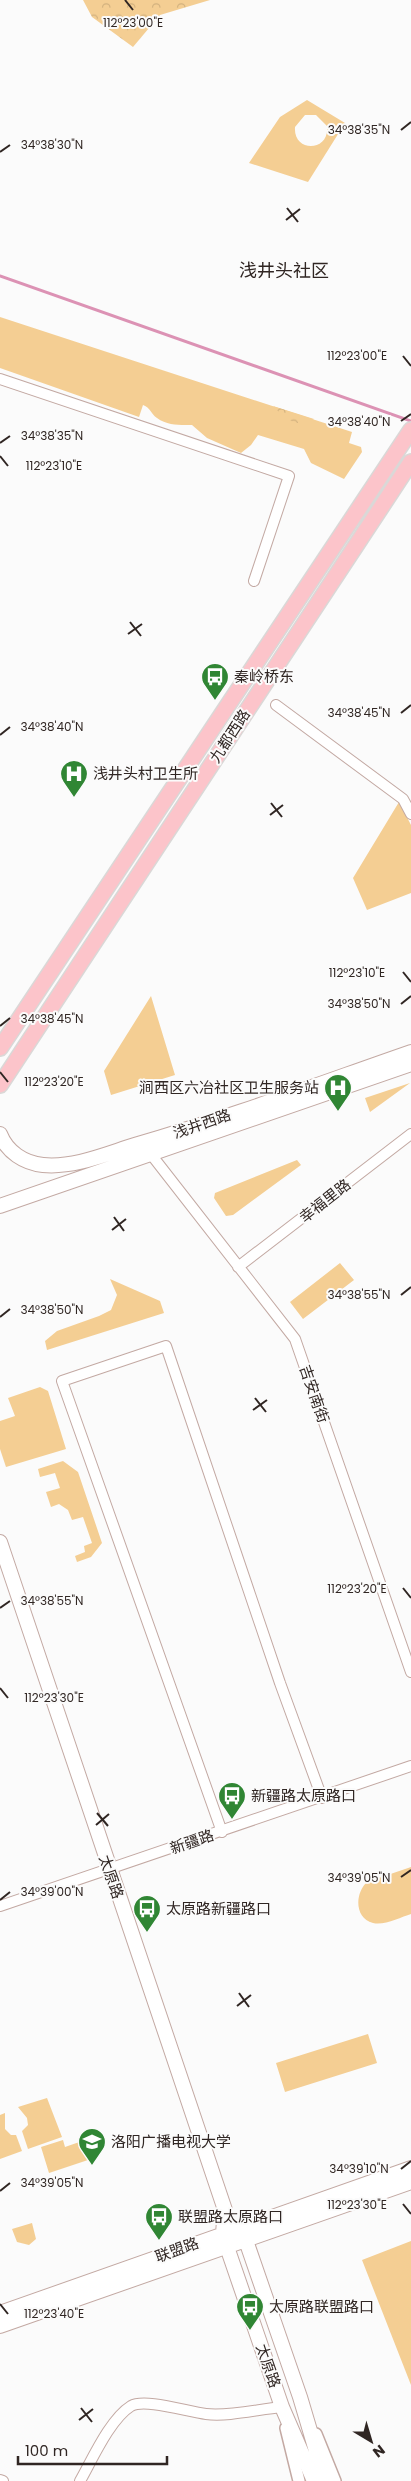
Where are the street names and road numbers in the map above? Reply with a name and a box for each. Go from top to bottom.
street label: 九都西路 [204,705,255,767]
street label: 浅井西路 [170,1104,234,1143]
street label: 幸福里路 [295,1174,355,1227]
street label: 吉安南街 [295,1362,334,1426]
street label: 新疆路 [167,1824,217,1859]
street label: 太原路 [94,1852,129,1902]
street label: 联盟路 [152,2232,202,2267]
street label: 太原路 [251,2341,286,2391]

